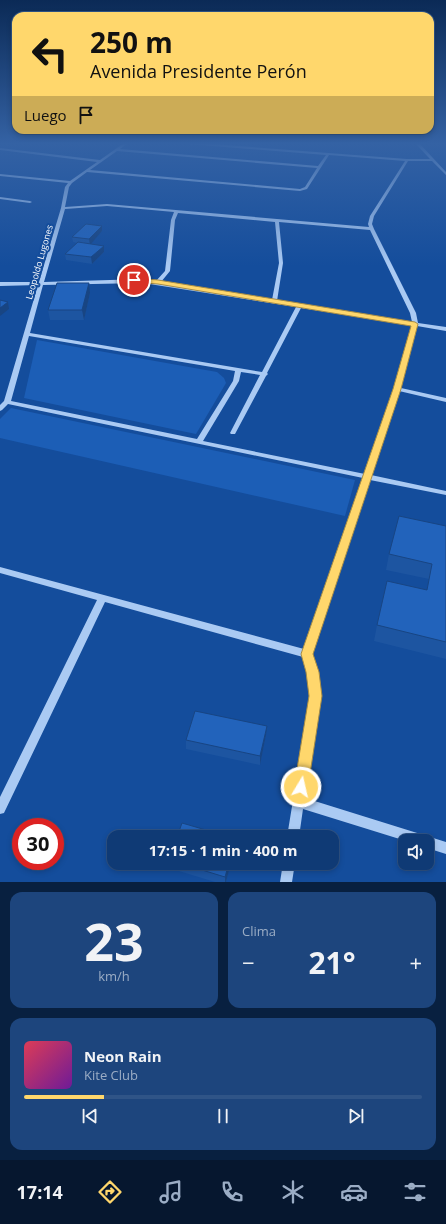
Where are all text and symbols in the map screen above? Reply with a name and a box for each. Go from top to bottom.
text: 250 m [90,23,173,61]
icon: left [24,28,76,80]
text: Avenida Presidente Perón [90,59,307,83]
icon: arrive [75,104,97,126]
text: Luego [24,105,67,125]
street label: Leopoldo Lugones [22,223,56,301]
pin [117,263,151,297]
icon: arrive [123,269,145,291]
position arrow [280,766,322,808]
speed limit sign: 30 [12,818,64,870]
map controls [398,834,434,870]
button: sound [398,834,434,870]
text: 17:15 · 1 min · 400 m [149,840,297,860]
text: 23 [84,905,144,976]
text: Clima [242,922,276,940]
text: 21° [308,942,356,983]
text: − [242,947,255,977]
text: + [409,947,422,977]
text: km/h [98,967,130,985]
text: Neon Rain [84,1046,162,1066]
text: Kite Club [84,1066,138,1084]
icon: previous [79,1105,101,1127]
icon: pause [212,1105,234,1127]
icon: next [345,1105,367,1127]
icon: directions [96,1178,124,1206]
icon: music [157,1178,185,1206]
icon: phone [218,1178,246,1206]
icon: climate [279,1178,307,1206]
icon: car [340,1178,368,1206]
icon: filters [401,1178,429,1206]
text: 17:14 [17,1180,63,1204]

